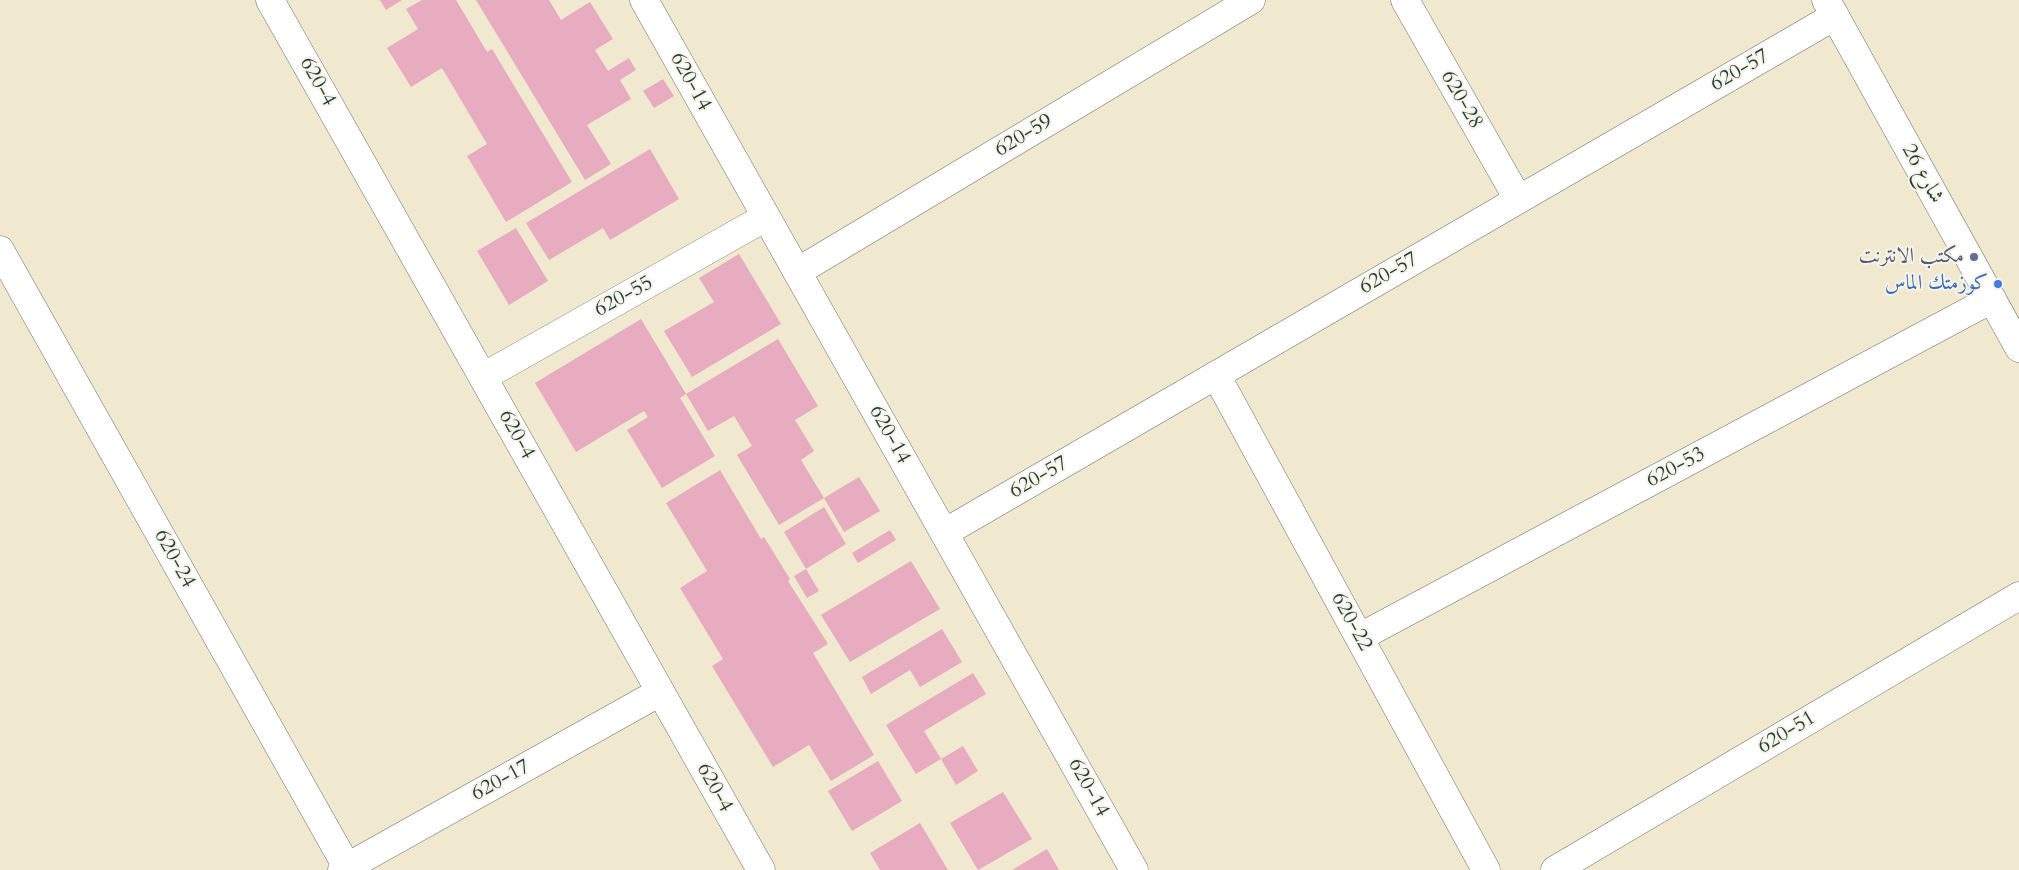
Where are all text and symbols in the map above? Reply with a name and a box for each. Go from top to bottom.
street label: 620-57 [1706,44,1774,98]
street label: 620-14 [664,48,716,116]
street label: 620-4 [293,53,341,111]
street label: 620-28 [1434,66,1488,134]
street label: 620-59 [990,109,1058,163]
street label: شارع 26 [1896,140,1948,208]
place label: مكتب الانترنت [1859,244,1964,270]
street label: 620-57 [1355,247,1423,301]
marker: مكتب الانترنت [1968,251,1980,263]
street label: 620-55 [590,271,658,323]
place label: كوزمتك الماس [1885,271,1988,297]
marker: كوزمتك الماس [1992,278,2004,290]
street label: 620-14 [863,401,915,469]
street label: 620-4 [492,406,540,464]
street label: 620-53 [1642,442,1710,494]
street label: 620-57 [1005,451,1073,505]
street label: 620-24 [148,525,200,593]
street label: 620-22 [1325,588,1377,656]
street label: 620-51 [1753,706,1821,760]
street label: 620-14 [1062,754,1114,822]
street label: 620-17 [467,755,535,807]
street label: 620-4 [690,759,738,817]

